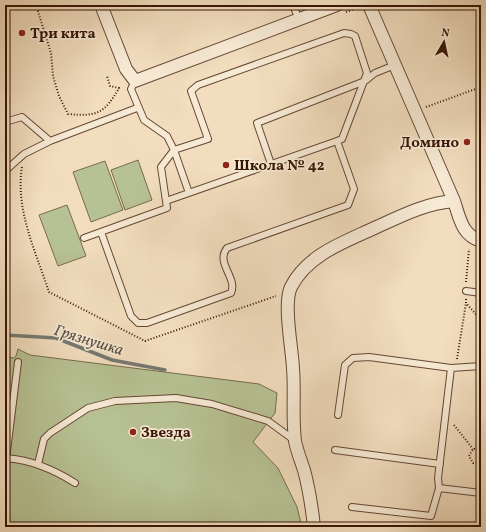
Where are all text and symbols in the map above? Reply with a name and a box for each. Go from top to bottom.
north arrow [424,22,464,62]
place label: Три кита [30,24,96,45]
text: N [440,26,450,42]
marker: Три кита [17,28,27,38]
place label: Домино [400,133,459,154]
marker: Домино [462,137,472,147]
place label: Школа № 42 [234,156,325,177]
marker: Школа № 42 [221,160,231,170]
water label: Грязнушка [51,320,126,362]
place label: Звезда [141,423,191,444]
marker: Звезда [128,427,138,437]

